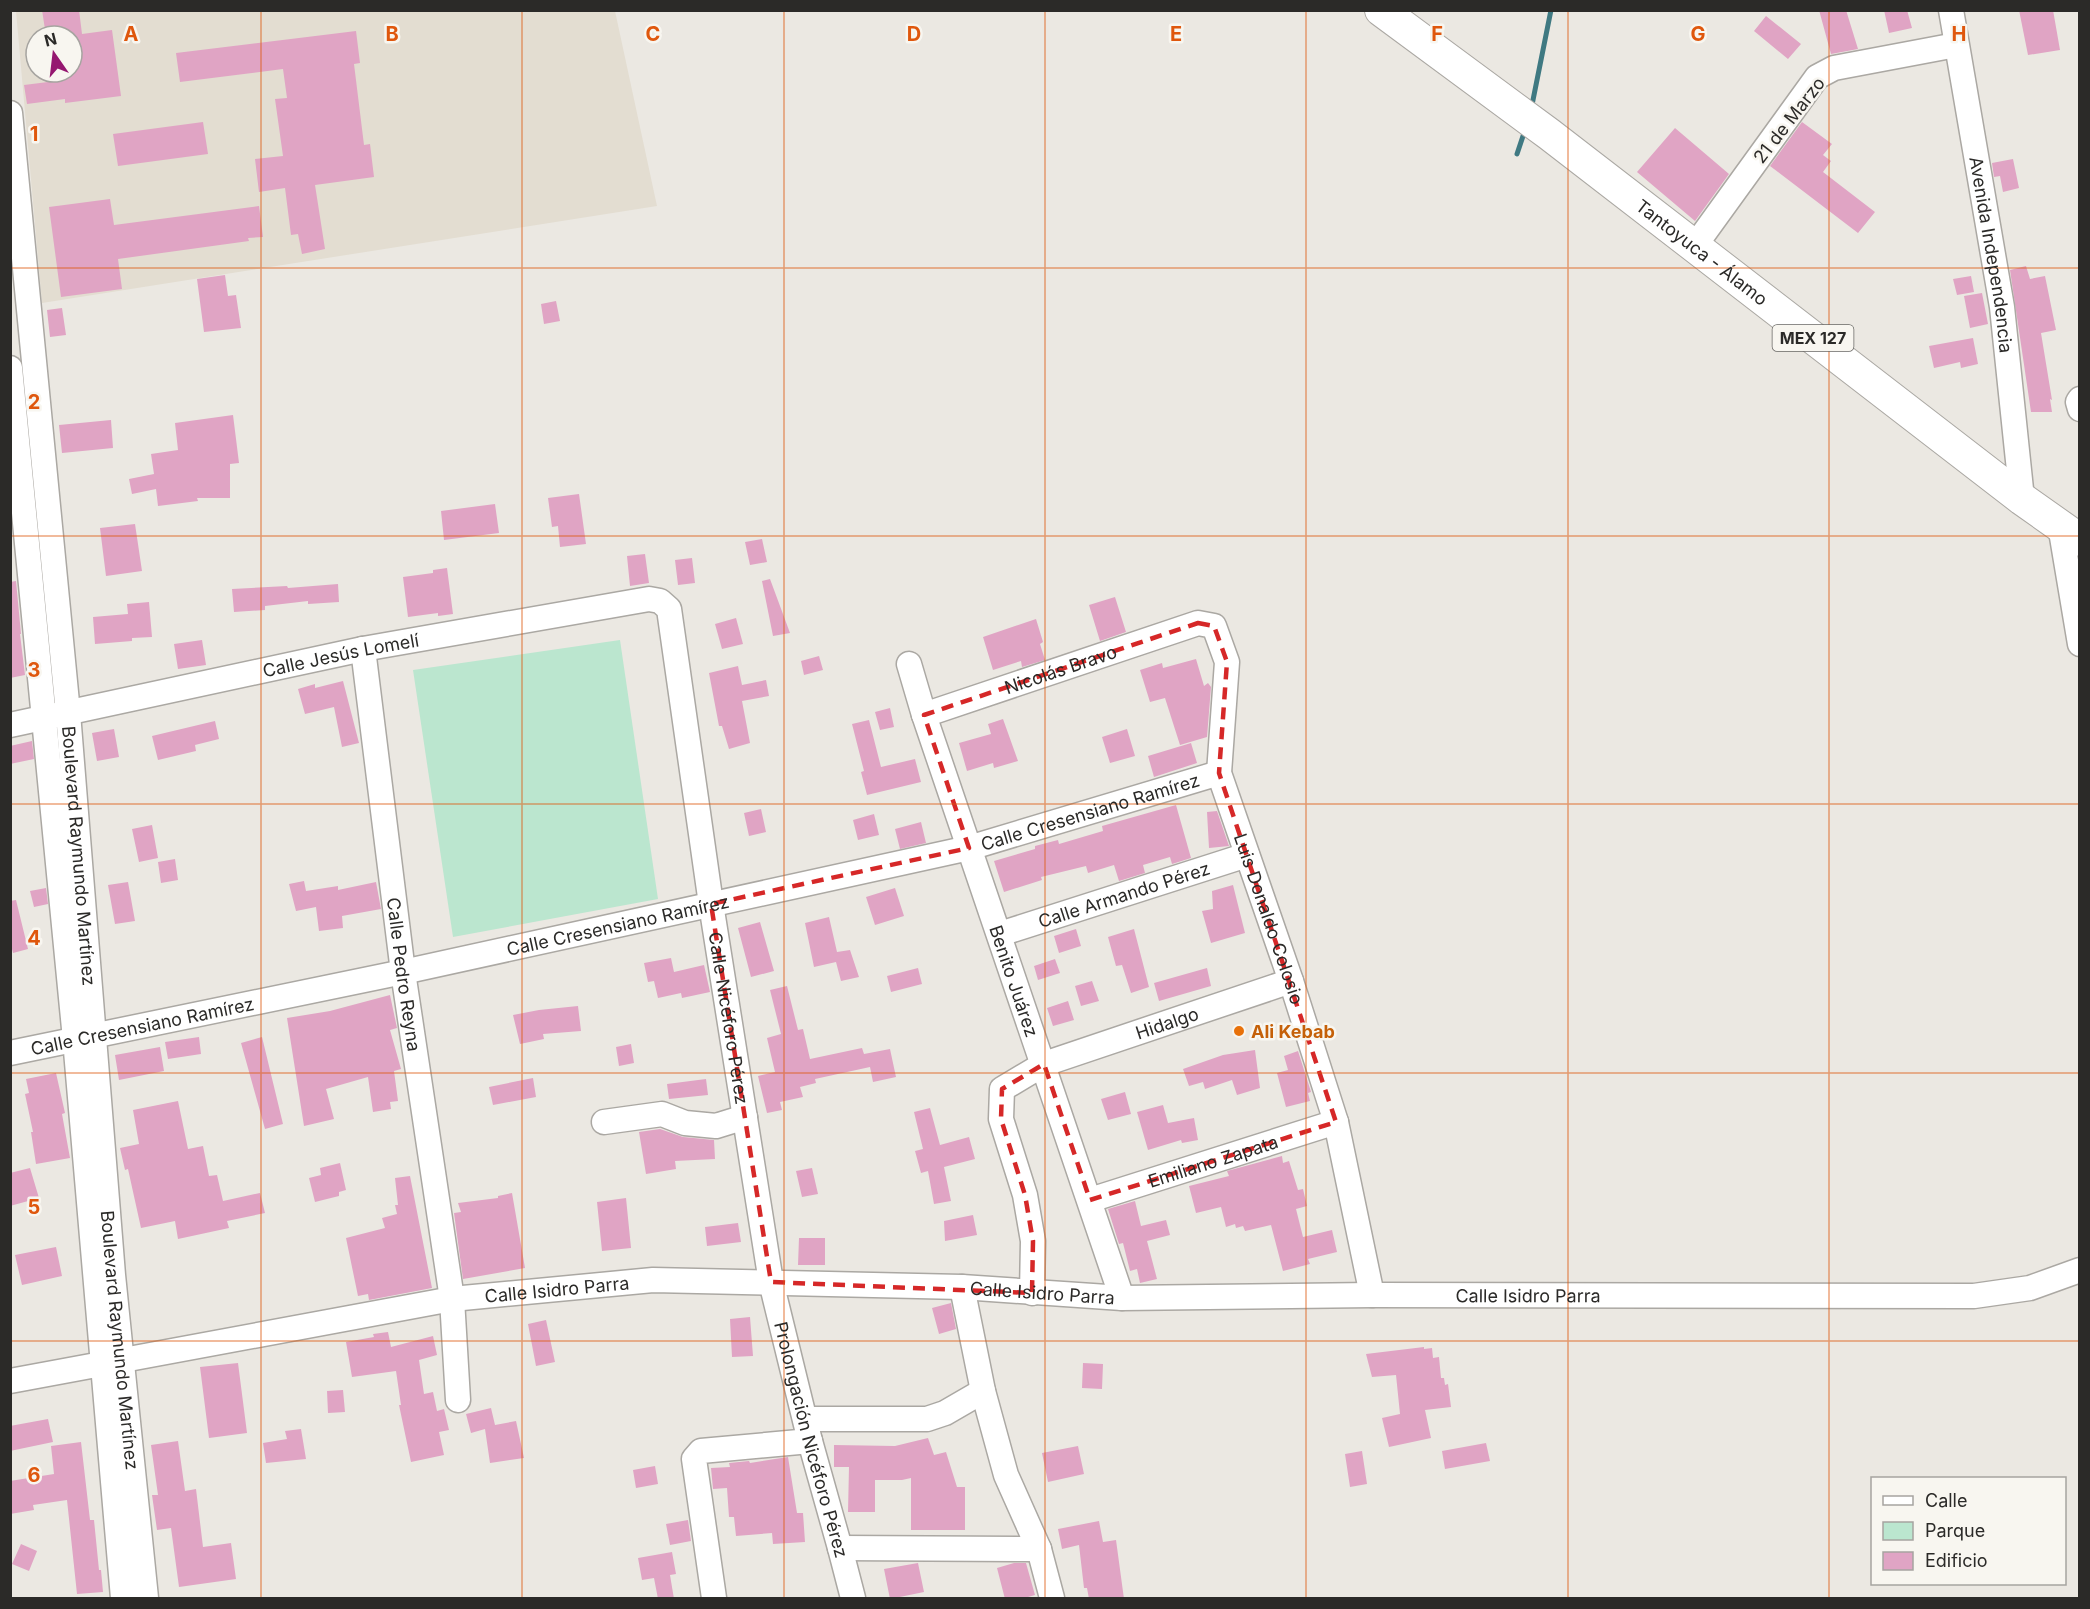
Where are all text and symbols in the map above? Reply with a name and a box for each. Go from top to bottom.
text: A [124,22,139,46]
text: B [385,22,399,46]
text: C [646,22,660,46]
text: D [907,22,921,46]
text: E [1170,22,1182,46]
text: F [1431,22,1443,46]
text: G [1690,22,1706,46]
text: H [1952,22,1966,46]
north arrow [24,24,84,84]
text: N [42,28,59,51]
street label: 21 de Marzo [1749,73,1829,167]
text: 1 [30,122,38,146]
street label: Avenida Independencia [1966,155,2017,354]
street label: Tantoyuca - Álamo [1632,195,1772,309]
road number: MEX 127 [1772,325,1854,351]
text: 2 [28,390,40,414]
street label: Calle Jesús Lomelí [260,629,421,681]
street label: Nicolás Bravo [1002,641,1119,698]
text: 3 [28,658,40,682]
street label: Boulevard Raymundo Martínez [59,725,100,986]
street label: Calle Cresensiano Ramírez [978,769,1202,854]
street label: Luis Donaldo Colosio [1230,830,1308,1007]
street label: Calle Armando Pérez [1035,857,1212,932]
street label: Calle Cresensiano Ramírez [504,890,731,960]
street label: Calle Pedro Reyna [383,896,425,1053]
street label: Benito Juárez [986,922,1043,1039]
text: 4 [27,926,41,950]
street label: Calle Nicéforo Pérez [705,930,753,1106]
street label: Calle Cresensiano Ramírez [29,993,256,1059]
street label: Hidalgo [1133,1002,1201,1043]
place label: Ali Kebab [1251,1021,1335,1042]
marker: Ali Kebab [1232,1024,1246,1038]
street label: Emiliano Zapata [1145,1131,1281,1191]
text: 5 [28,1195,40,1219]
street label: Boulevard Raymundo Martínez [97,1210,143,1471]
street label: Calle Isidro Parra [484,1272,630,1306]
street label: Calle Isidro Parra [969,1277,1115,1308]
street label: Calle Isidro Parra [1455,1285,1601,1306]
street label: Prolongación Nicéforo Pérez [771,1319,853,1560]
text: 6 [28,1463,41,1487]
legend [1871,1477,2066,1585]
text: Calle [1925,1490,1967,1511]
text: Parque [1925,1520,1985,1541]
text: Edificio [1925,1550,1988,1571]

